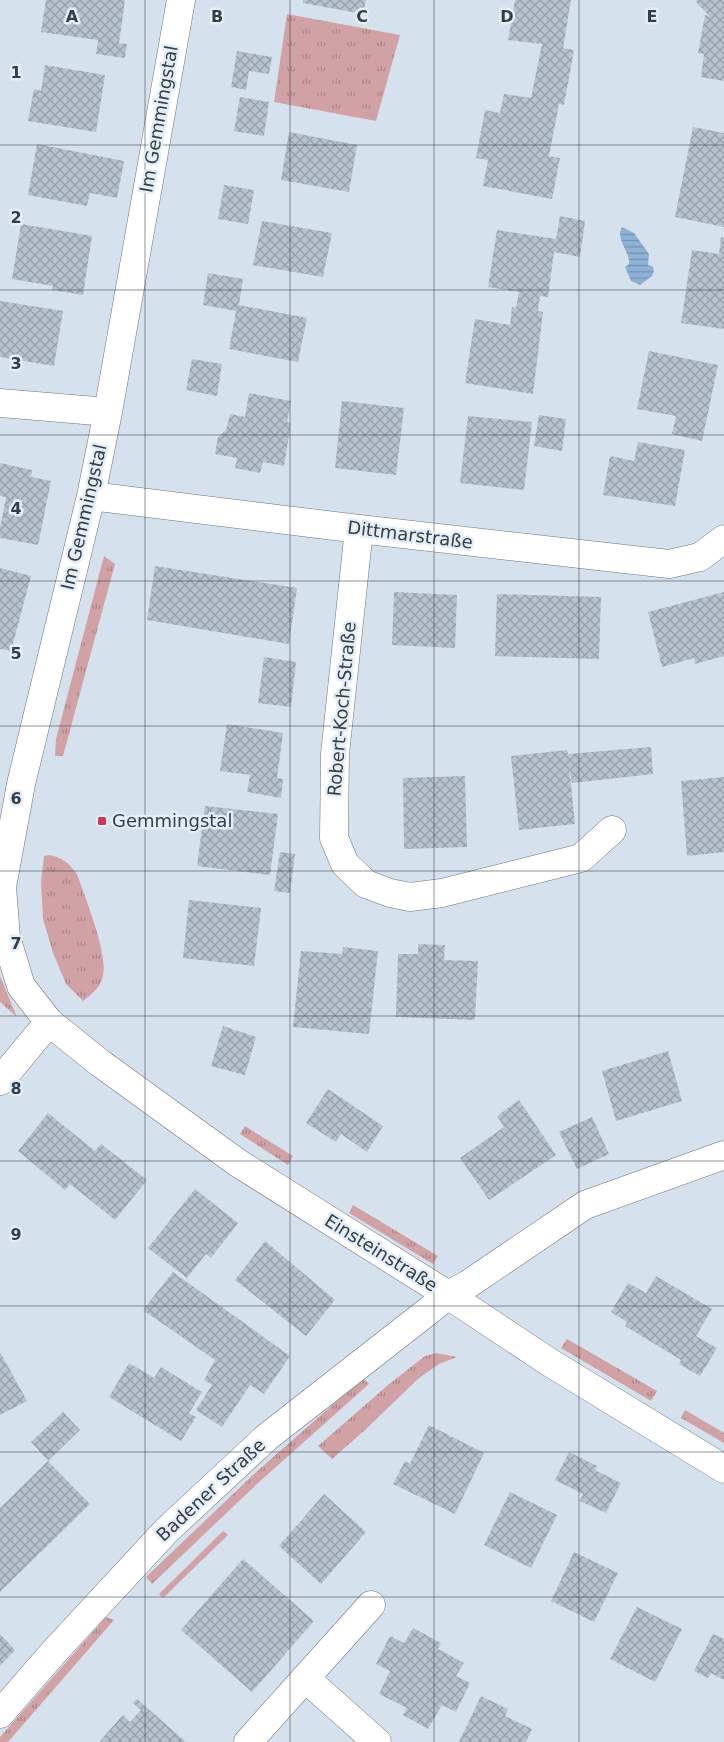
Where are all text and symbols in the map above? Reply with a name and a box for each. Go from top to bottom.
text: A [66,7,79,26]
text: B [211,7,223,26]
text: C [356,7,368,26]
text: D [500,7,514,26]
text: E [647,7,657,26]
street label: Im Gemmingstal [135,44,182,194]
text: 1 [10,63,22,82]
text: 2 [10,208,22,227]
text: 3 [10,354,22,373]
street label: Im Gemmingstal [57,442,110,592]
text: 4 [10,499,22,518]
street label: Dittmarstraße [346,516,474,553]
street label: Robert-Koch-Straße [323,621,360,797]
text: 5 [10,644,22,663]
text: 6 [10,789,22,808]
place label: Gemmingstal [112,810,232,831]
marker: Gemmingstal [96,815,108,827]
text: 7 [10,934,22,953]
text: 8 [10,1079,22,1098]
street label: Einsteinstraße [321,1209,442,1296]
text: 9 [10,1225,22,1244]
street label: Badener Straße [152,1434,269,1545]

